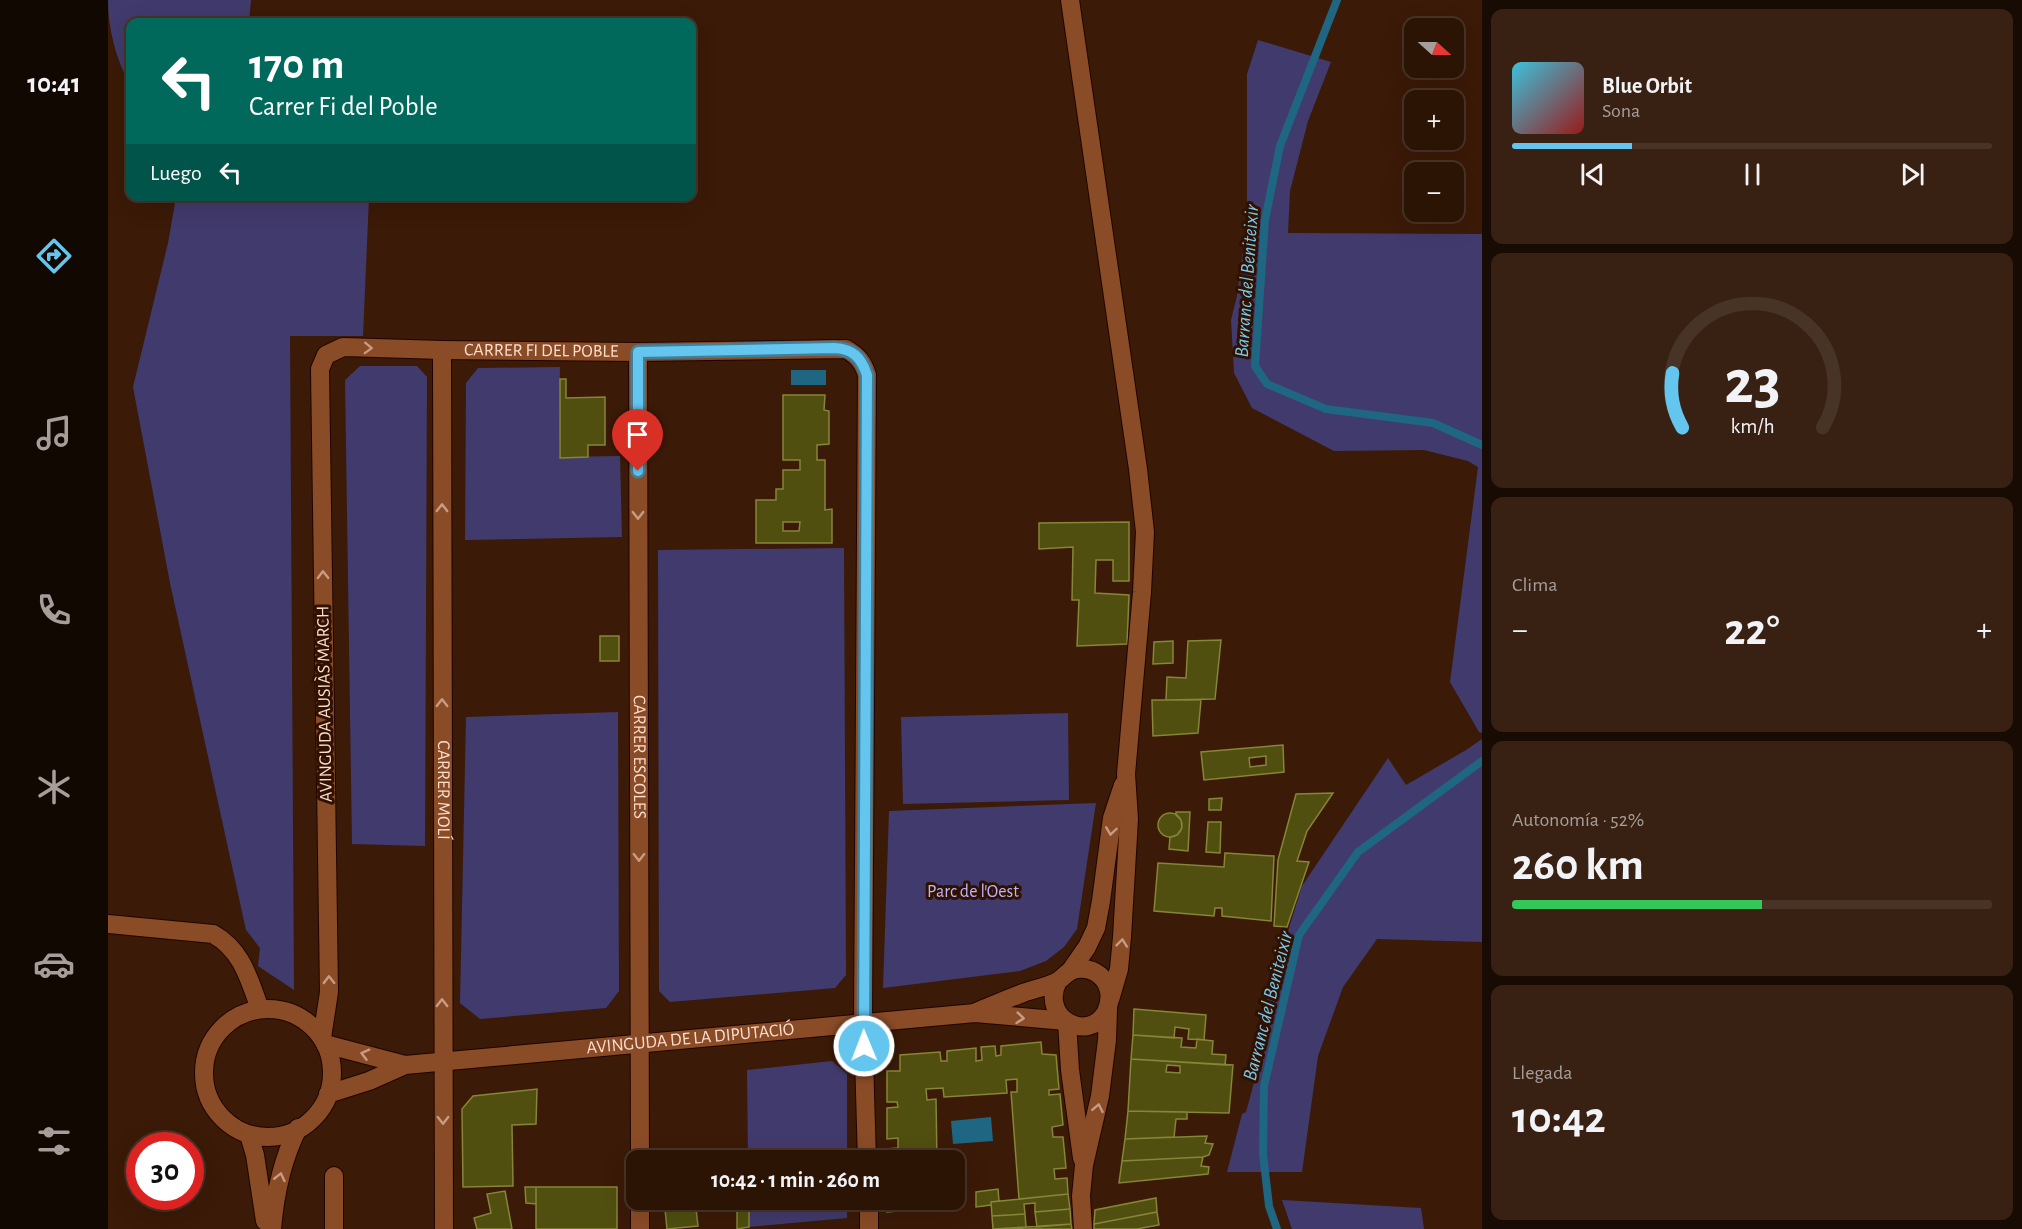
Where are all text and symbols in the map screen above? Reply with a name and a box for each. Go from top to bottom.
north arrow [1404,18,1464,78]
map controls [1404,18,1464,222]
icon: left [150,42,228,120]
text: 170 m [249,44,344,86]
text: 10:41 [27,70,81,97]
text: Blue Orbit [1602,75,1692,97]
button: + [1404,90,1464,150]
text: Carrer Fi del Poble [249,93,438,120]
text: Sona [1602,101,1640,121]
icon: left [214,156,247,189]
icon: previous [1576,158,1609,191]
icon: pause [1736,158,1769,191]
icon: next [1896,158,1929,191]
text: Luego [150,162,202,184]
button: − [1404,162,1464,222]
water label: Barranc del Beniteixir [1232,203,1262,358]
icon: directions [33,235,75,277]
one-way arrow [363,341,372,354]
street label: CARRER FI DEL POBLE [464,341,619,361]
text: 23 [1724,352,1780,414]
pin [612,409,663,471]
icon: music [33,412,75,454]
text: km/h [1730,416,1774,437]
icon: arrive [621,418,654,451]
one-way arrow [436,504,448,513]
one-way arrow [632,511,644,520]
one-way arrow [317,570,329,579]
text: Clima [1512,575,1557,595]
icon: phone [33,589,75,631]
street label: AVINGUDA AUSIÀS MARCH [311,606,336,802]
text: 22° [1724,608,1780,653]
text: − [1512,614,1528,647]
text: + [1976,614,1992,647]
street label: CARRER ESCOLES [630,695,648,819]
one-way arrow [436,699,448,708]
street label: CARRER MOLÍ [434,740,455,840]
icon: climate [33,766,75,808]
text: Autonomía · 52% [1512,810,1644,830]
one-way arrow [1105,826,1117,835]
text: 260 km [1512,843,1644,888]
one-way arrow [633,853,646,862]
park label: Parc de l'Oest [927,883,1019,901]
water label: Barranc del Beniteixir [1240,929,1296,1083]
one-way arrow [1115,938,1127,948]
icon: car [33,943,75,985]
one-way arrow [322,975,335,984]
one-way arrow [436,999,448,1008]
one-way arrow [1016,1011,1025,1024]
position arrow [832,1014,896,1078]
street label: AVINGUDA DE LA DIPUTACIÓ [586,1018,795,1057]
one-way arrow [360,1049,371,1061]
text: Llegada [1512,1063,1573,1083]
text: 10:42 [1512,1096,1606,1141]
one-way arrow [1091,1103,1104,1113]
one-way arrow [437,1116,449,1125]
icon: filters [33,1120,75,1162]
speed limit sign: 30 [126,1132,204,1210]
text: 10:42 · 1 min · 260 m [711,1169,880,1191]
one-way arrow [273,1172,286,1182]

